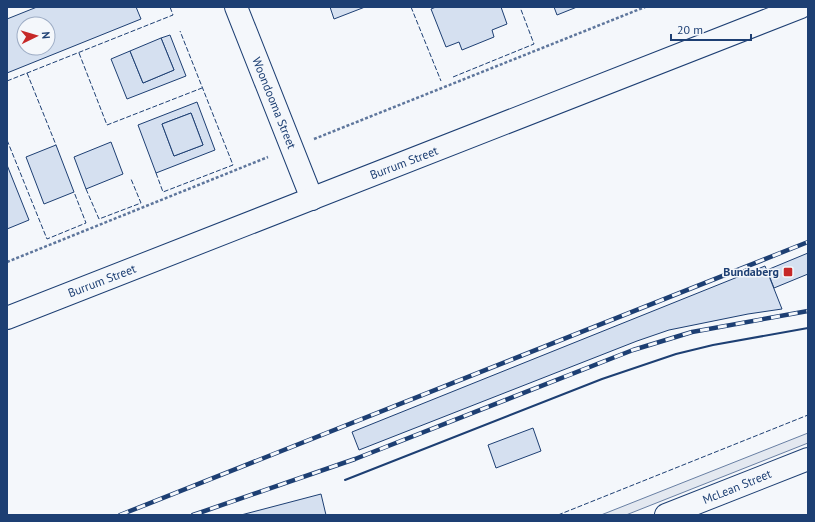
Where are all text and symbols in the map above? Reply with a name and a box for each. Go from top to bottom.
north arrow [16,16,56,56]
scale bar [671,16,751,42]
text: 20 m [677,22,703,37]
text: N [39,31,53,39]
street label: Woondooma Street [249,55,300,151]
street label: Burrum Street [368,143,440,182]
street label: Burrum Street [66,261,138,300]
place label: Bundaberg [723,264,779,279]
marker: Bundaberg [782,266,794,278]
street label: McLean Street [700,466,773,507]

